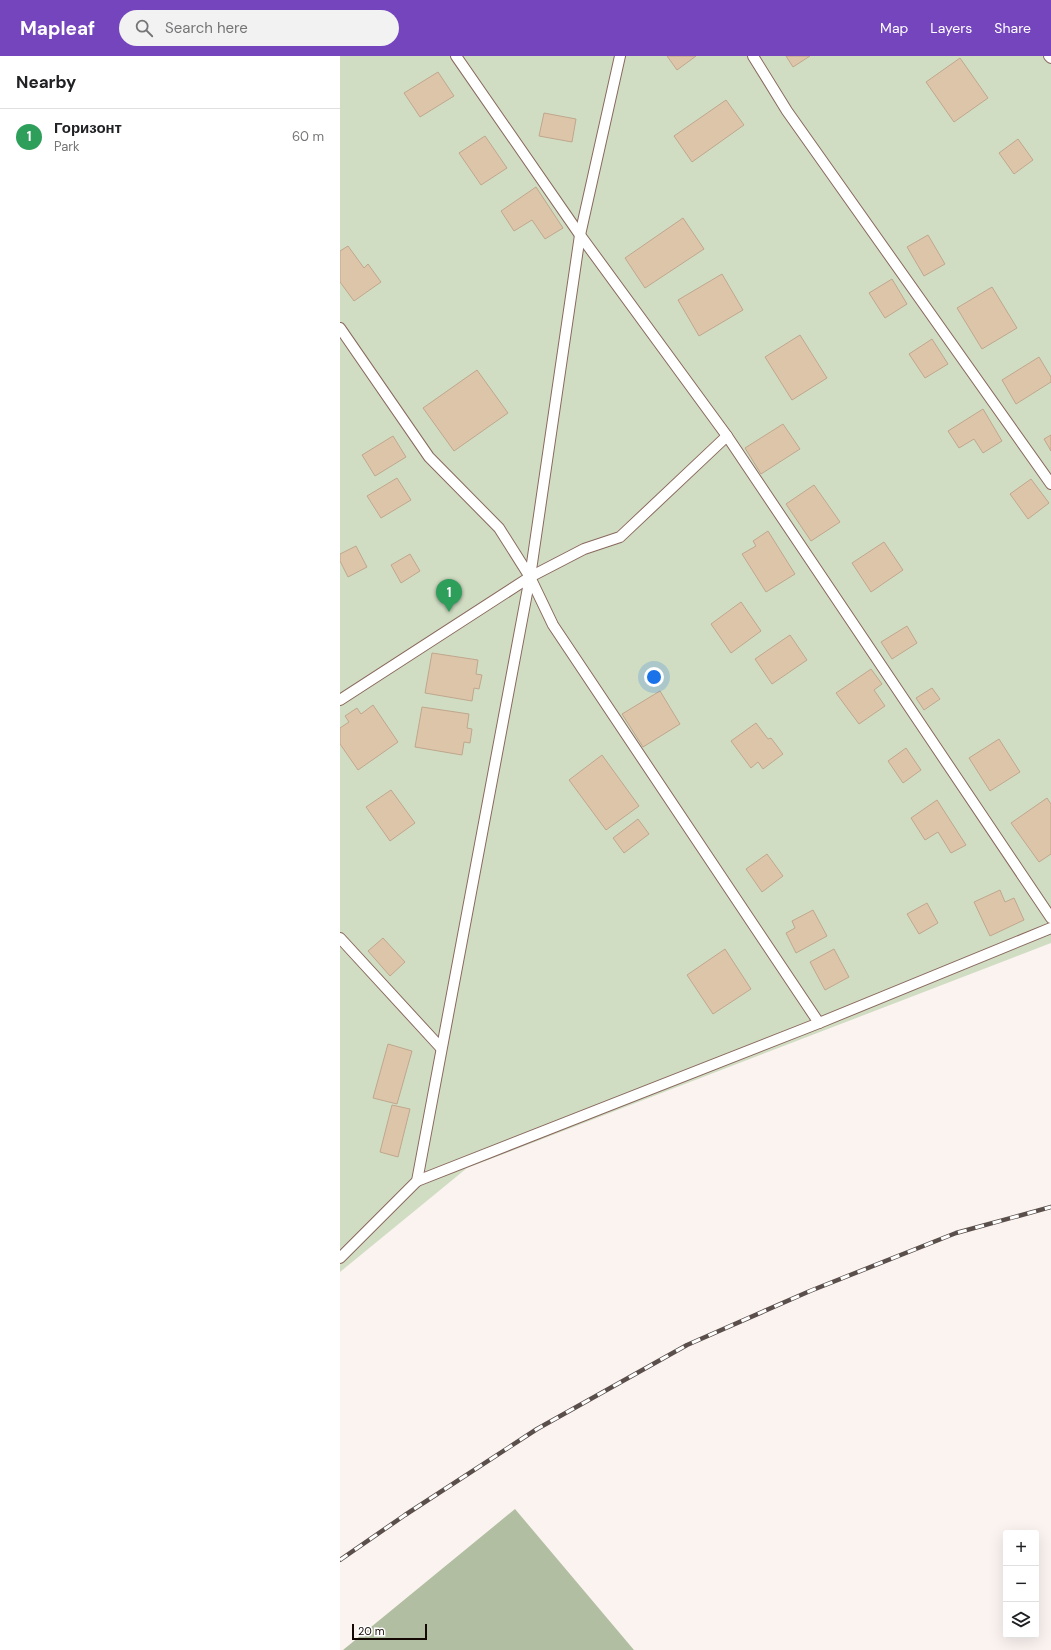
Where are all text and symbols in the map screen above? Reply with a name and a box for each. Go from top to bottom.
search box [119,10,399,46]
text: Mapleaf [20,16,95,41]
icon: search [133,17,155,39]
text: Search here [165,18,248,38]
text: Map [880,19,908,37]
text: Layers [930,19,972,37]
text: Share [994,19,1031,37]
text: Nearby [16,71,76,93]
text: Горизонт [54,118,122,138]
text: 1 [27,128,31,145]
text: 60 m [292,128,324,145]
text: Park [54,138,80,155]
pin: 1 [436,579,462,612]
your location [644,667,664,687]
map controls [1003,1530,1039,1638]
button: + [1003,1530,1039,1566]
button: − [1003,1566,1039,1602]
button: layers [1003,1602,1039,1638]
scale bar [352,1622,427,1641]
text: 20 m [358,1624,384,1638]

